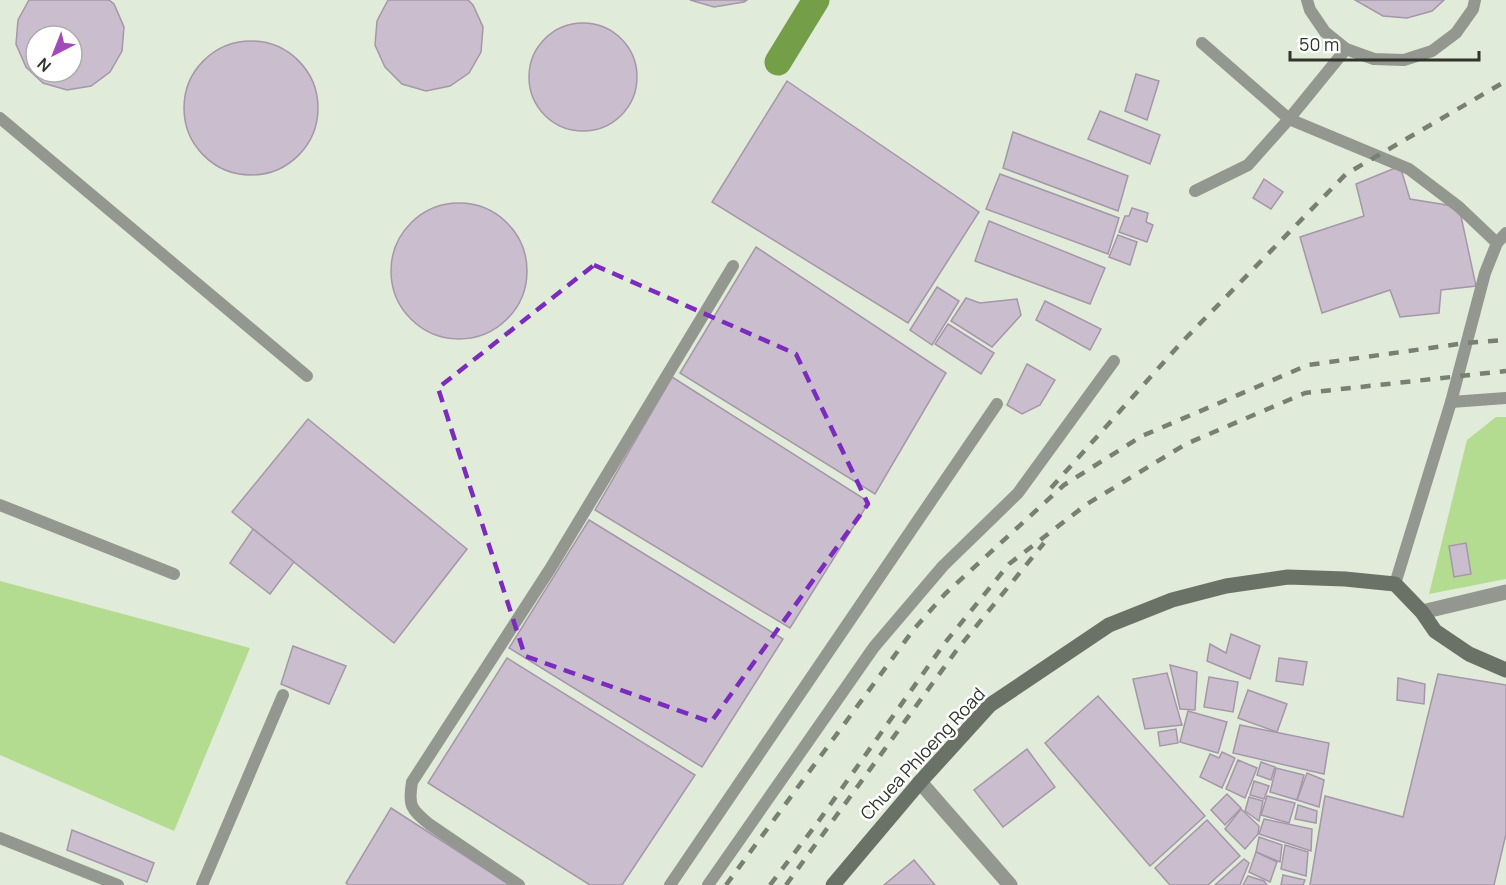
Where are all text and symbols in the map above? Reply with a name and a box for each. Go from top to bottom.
north arrow [24,24,84,84]
scale bar [1290,24,1479,62]
text: 50 m [1299,32,1339,56]
text: N [32,53,56,77]
street label: Chuea Phloeng Road [855,682,990,825]

